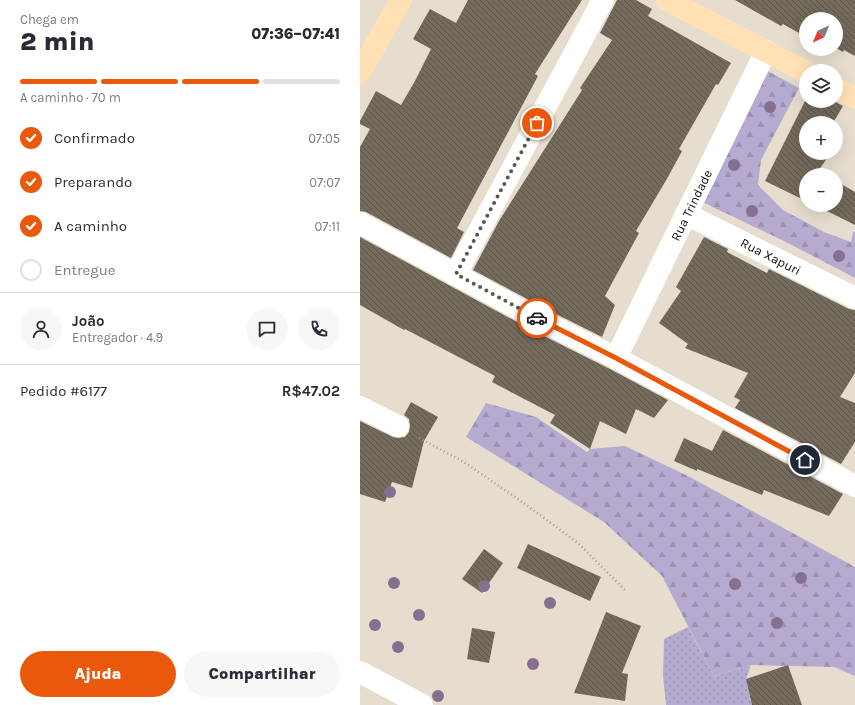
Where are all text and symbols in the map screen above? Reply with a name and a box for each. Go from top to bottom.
text: Chega em [20,12,79,27]
north arrow [799,12,843,56]
map controls [799,12,843,212]
text: 07:36–07:41 [251,25,340,43]
text: 2 min [20,26,95,57]
button: layers [799,64,843,108]
text: A caminho · 70 m [20,90,121,105]
pin [520,106,554,140]
icon: bag [526,112,548,134]
button: + [799,116,843,160]
icon: check [20,127,42,149]
text: Confirmado [54,129,135,147]
text: 07:05 [308,131,340,146]
street label: Rua Trindade [668,167,715,243]
button: − [799,168,843,212]
icon: check [20,171,42,193]
text: Preparando [54,173,132,191]
text: 07:07 [309,175,340,190]
icon: check [20,215,42,237]
text: A caminho [54,217,127,235]
text: 07:11 [315,219,340,234]
street label: Rua Xapuri [738,235,803,278]
text: Entregue [54,261,116,279]
courier [517,298,557,338]
icon: car [526,307,548,329]
button: person [20,308,62,350]
button: chat [246,308,288,350]
button: phone [298,308,340,350]
text: João [72,312,104,330]
text: Entregador · 4.9 [72,330,163,345]
text: Pedido #6177 [20,382,107,400]
text: R$47.02 [282,382,340,400]
pin [788,443,822,477]
icon: home [794,449,816,471]
button: Ajuda [20,651,176,697]
button: Compartilhar [184,651,340,697]

